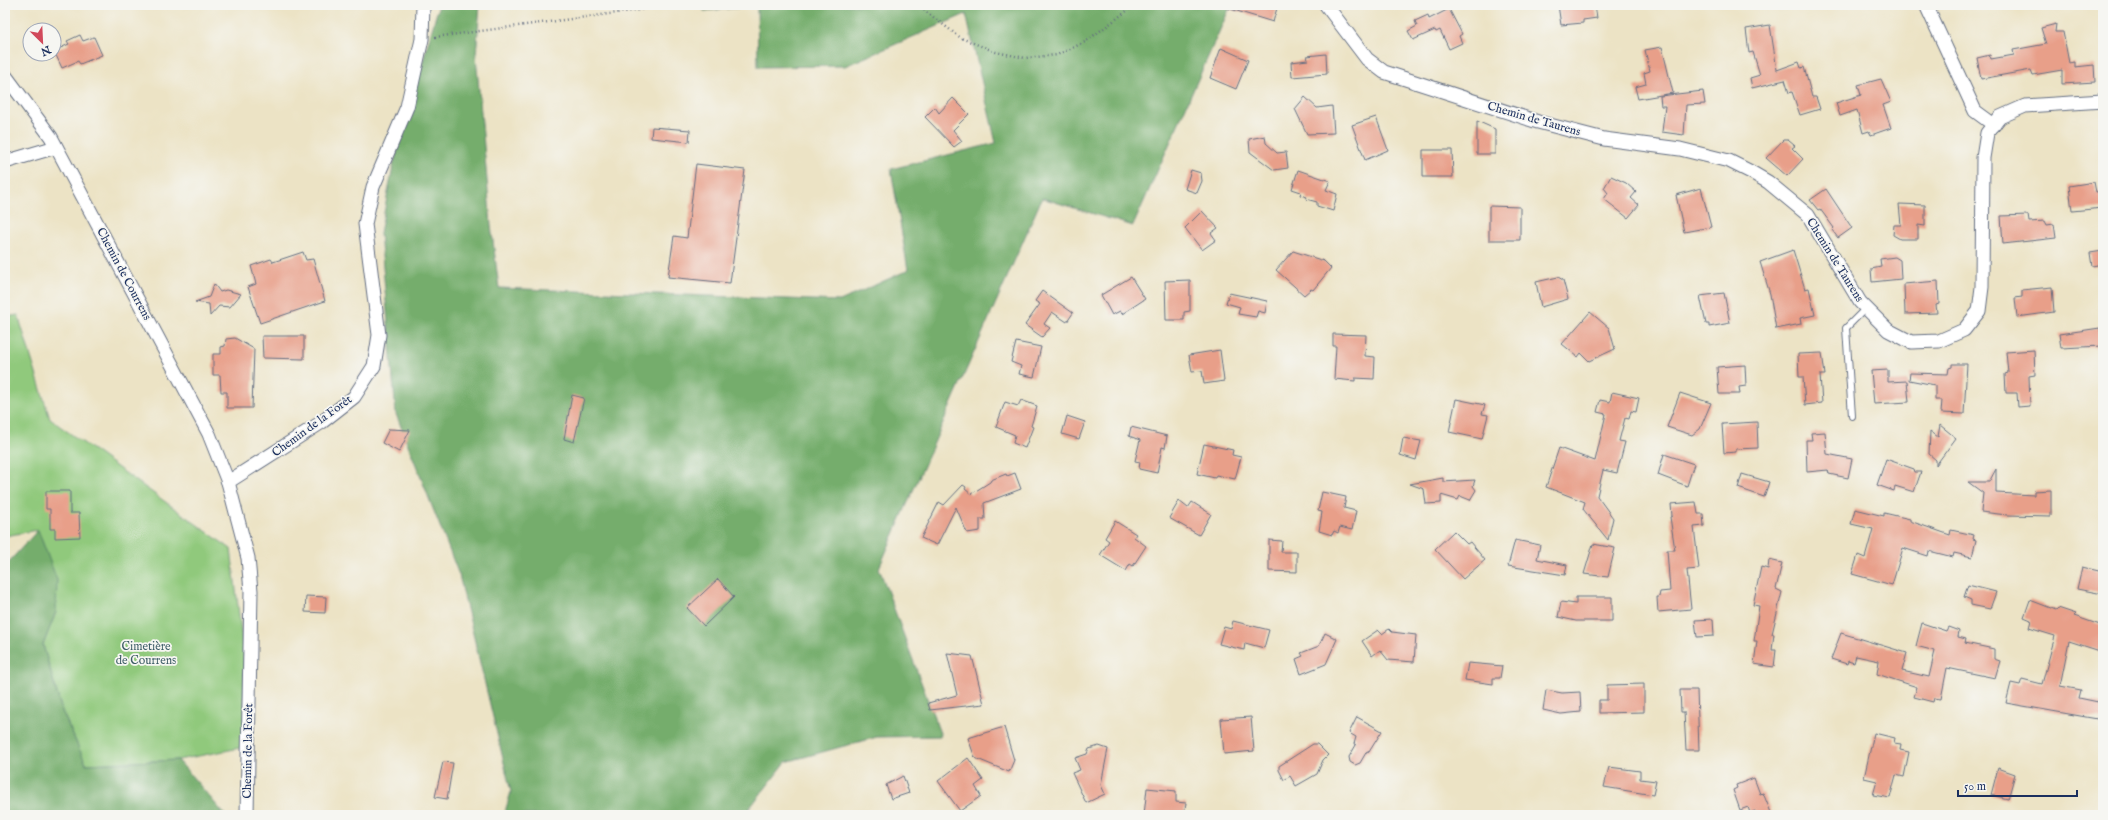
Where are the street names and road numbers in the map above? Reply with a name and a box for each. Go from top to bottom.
street label: Chemin de Taurens [1486,99,1582,139]
street label: Chemin de Taurens [1803,215,1867,305]
street label: Chemin de Courrens [93,225,155,323]
street label: Chemin de la Forêt [269,392,355,460]
street label: Chemin de la Forêt [240,703,256,799]

